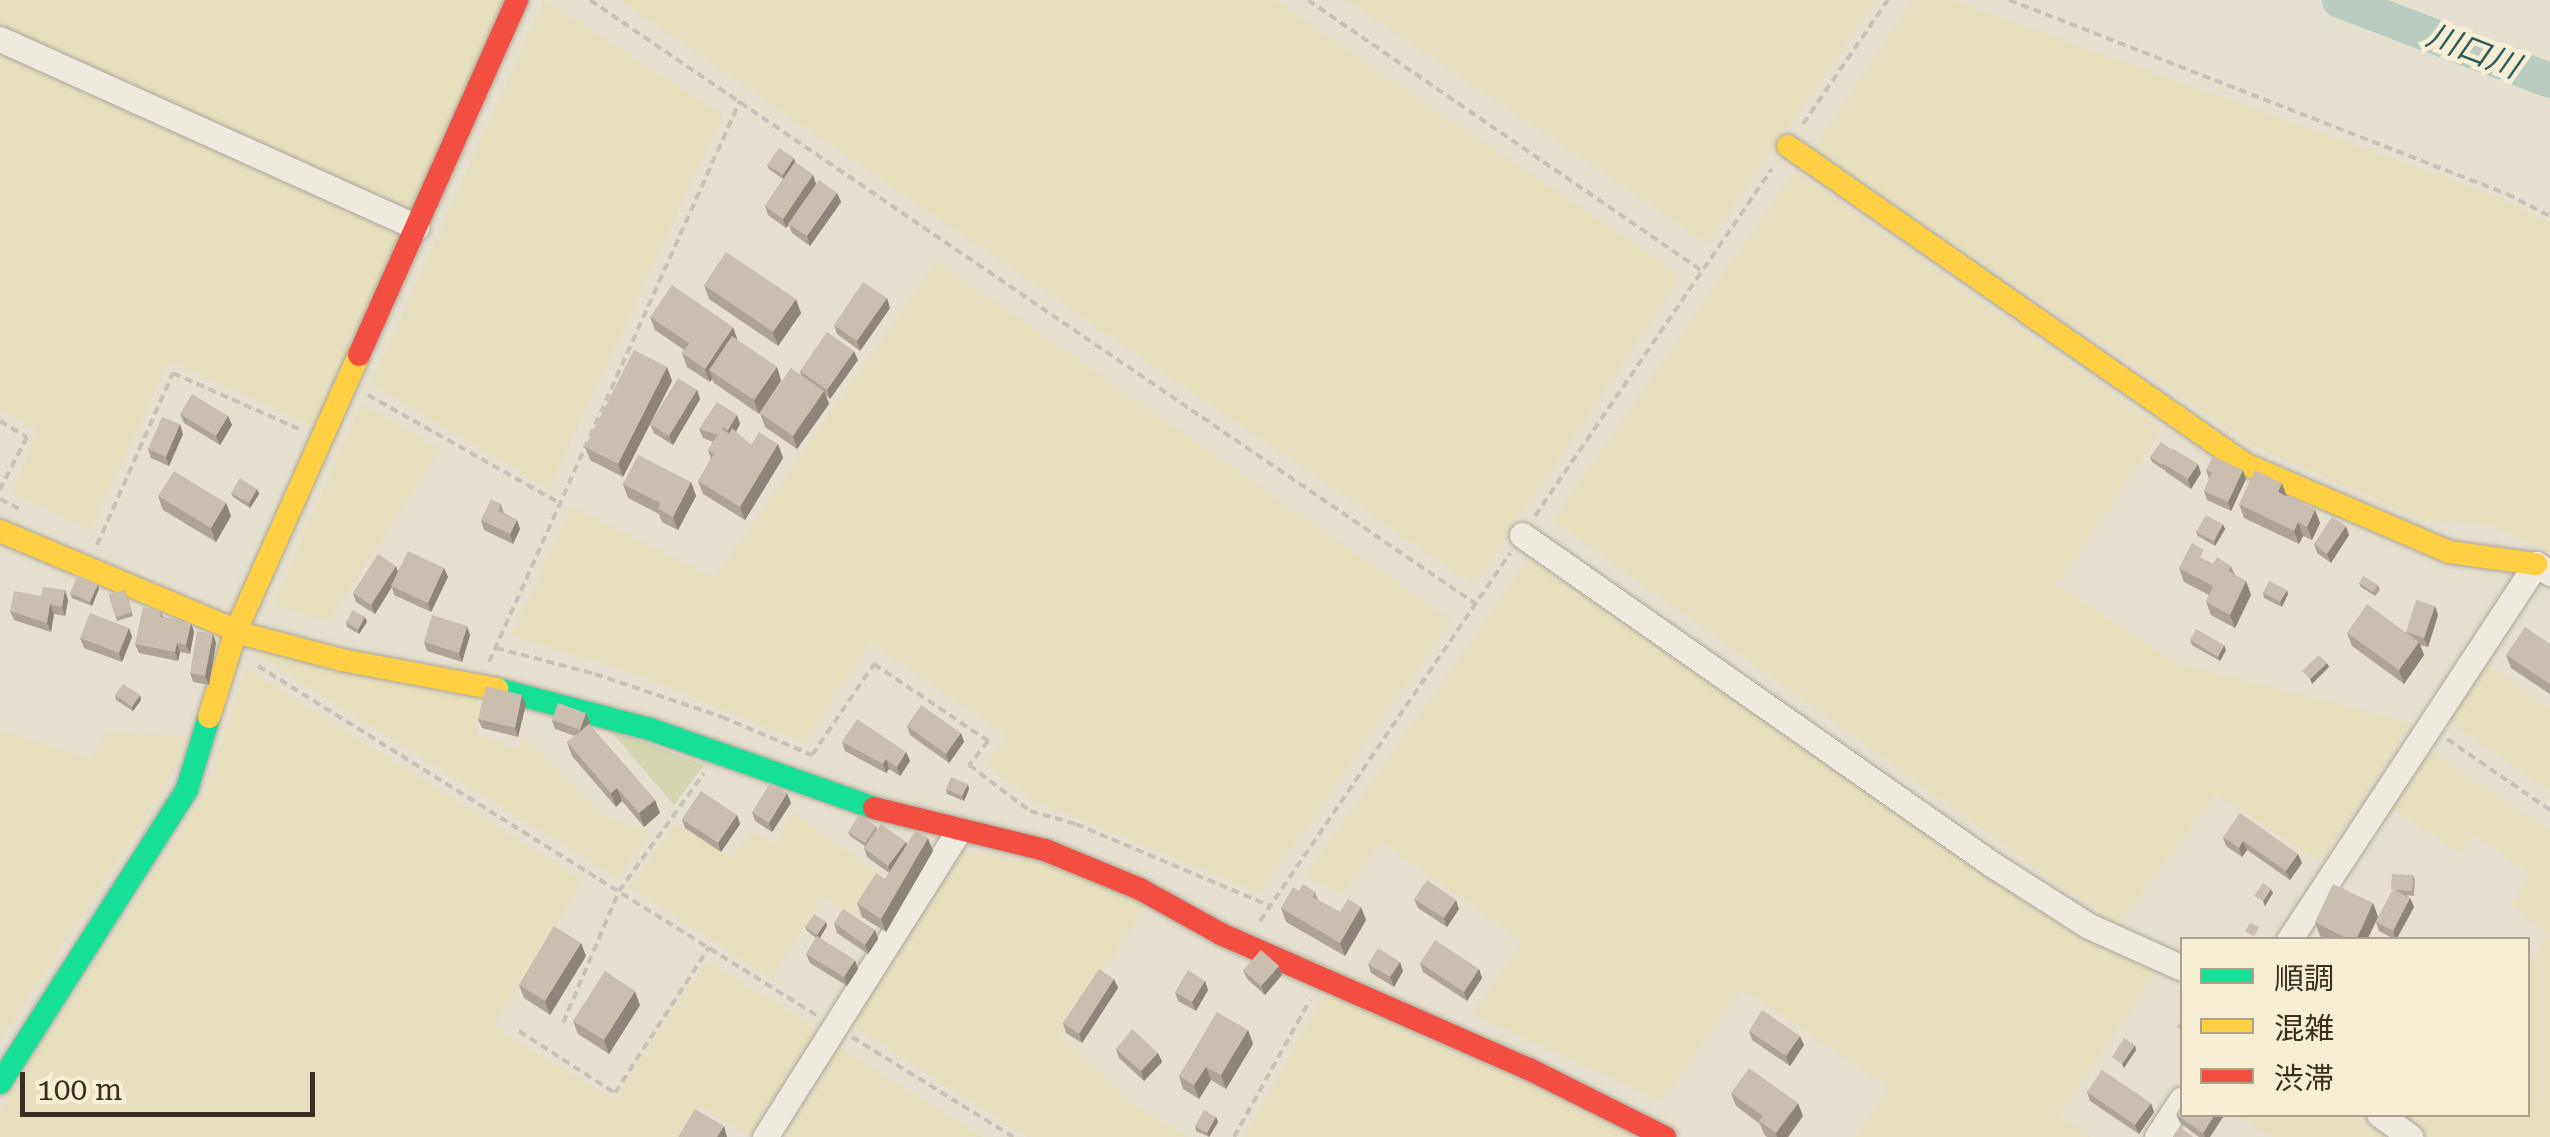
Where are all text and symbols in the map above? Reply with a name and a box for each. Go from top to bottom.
water label: 川口川 [2421,16,2525,86]
legend [2180,937,2530,1117]
text: 順調 [2274,961,2334,996]
text: 混雑 [2274,1011,2334,1046]
scale bar [25,1052,320,1114]
text: 渋滞 [2274,1061,2334,1096]
text: 100 m [37,1072,122,1107]

